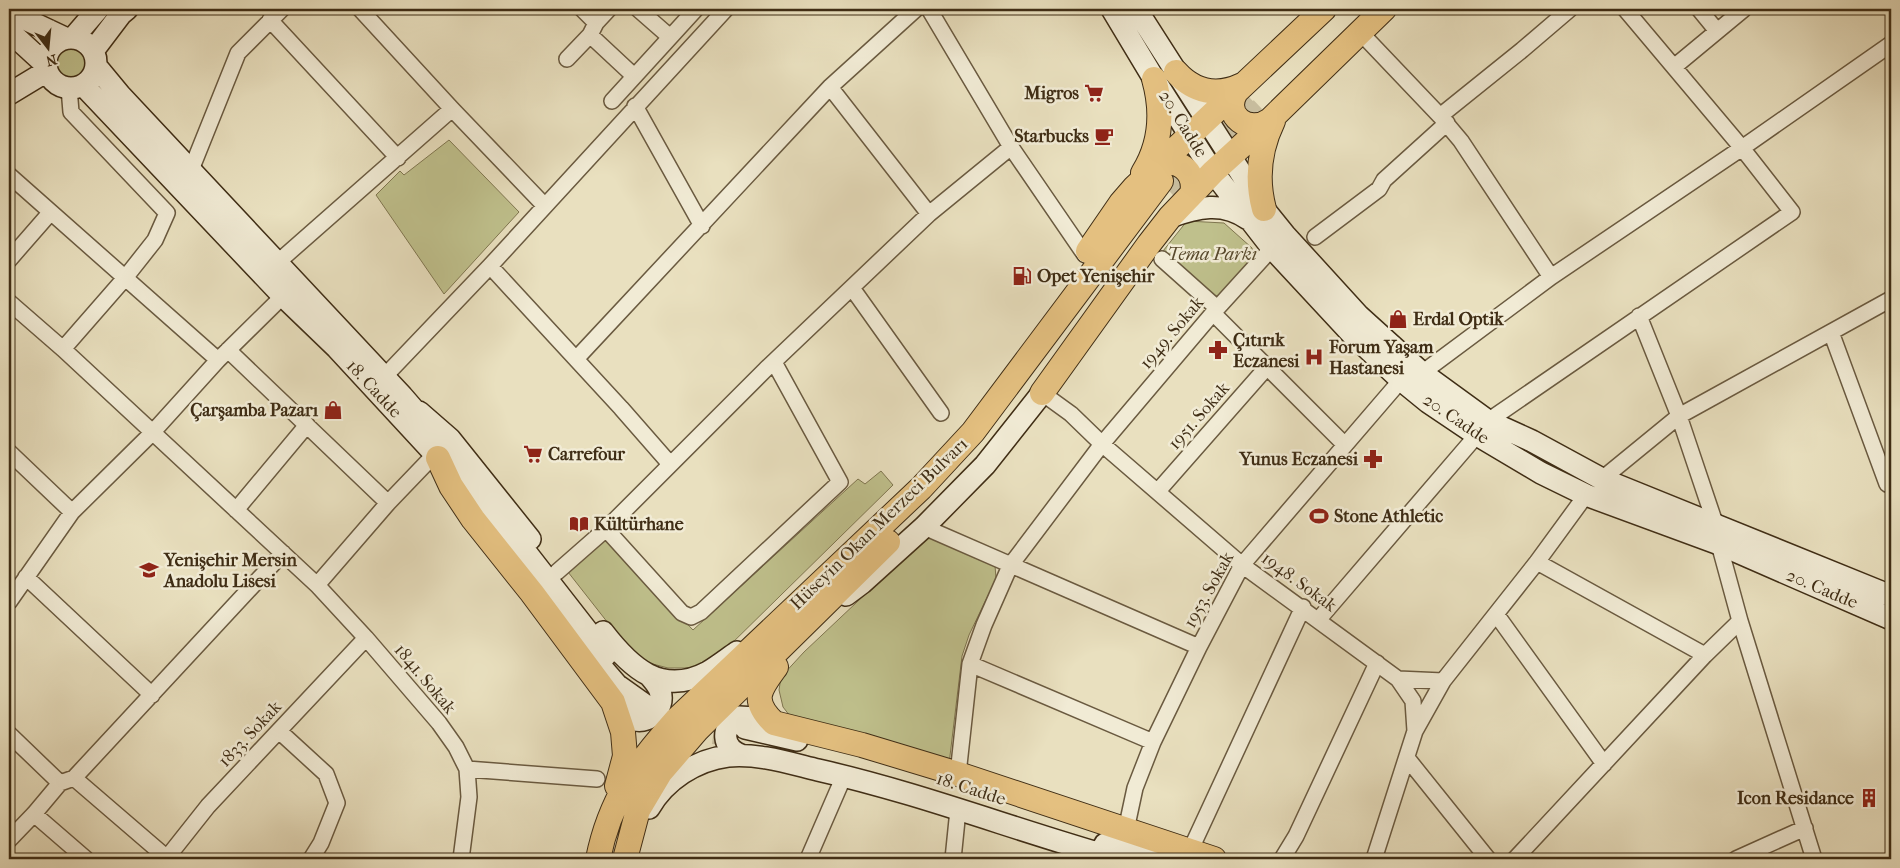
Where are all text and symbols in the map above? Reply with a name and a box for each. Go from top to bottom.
north arrow [22,22,72,72]
text: N [44,50,59,70]
supermarket icon: Migros [1083,82,1105,104]
place label: Migros [1023,83,1079,104]
street label: 20. Cadde [1154,86,1212,162]
cafe icon: Starbucks [1093,125,1115,147]
place label: Starbucks [1014,126,1089,147]
park label: Tema Parkı [1167,244,1257,265]
fuel station icon: Opet Yenişehir [1011,265,1033,287]
place label: Opet Yenişehir [1037,266,1155,287]
street label: 1949. Sokak [1136,292,1209,374]
shop icon: Erdal Optik [1387,308,1409,330]
place label: Erdal Optik [1413,309,1504,330]
place label: Çıtırık Eczanesi [1233,330,1300,372]
place label: Forum Yaşam Hastanesi [1328,337,1434,379]
pharmacy icon: Çıtırık Eczanesi [1207,339,1229,361]
hospital icon: Forum Yaşam Hastanesi [1303,346,1325,368]
street label: 18. Cadde [342,356,406,422]
street label: 1951. Sokak [1164,377,1234,454]
street label: 20. Cadde [1419,389,1493,449]
shop icon: Çarşamba Pazarı [322,399,344,421]
place label: Çarşamba Pazarı [190,400,319,422]
street label: Hüseyin Okan Merzeci Bulvarı [786,433,972,614]
supermarket icon: Carrefour [522,443,544,465]
place label: Carrefour [548,444,625,465]
pharmacy icon: Yunus Eczanesi [1362,448,1384,470]
place label: Yunus Eczanesi [1238,449,1359,470]
sports icon: Stone Athletic [1308,505,1330,527]
place label: Stone Athletic [1334,506,1443,527]
library icon: Kültürhane [568,513,590,535]
place label: Kültürhane [594,514,684,535]
street label: 1953. Sokak [1180,548,1239,632]
street label: 1948. Sokak [1257,548,1341,617]
place label: Yenişehir Mersin Anadolu Lisesi [163,550,298,592]
school or university icon: Yenişehir Mersin Anadolu Lisesi [138,559,160,581]
street label: 20. Cadde [1783,565,1861,613]
street label: 1841. Sokak [390,640,461,719]
street label: 1833. Sokak [214,696,286,771]
street label: 18. Cadde [934,768,1008,810]
building icon: Icon Residance [1858,787,1880,809]
place label: Icon Residance [1737,788,1854,809]

